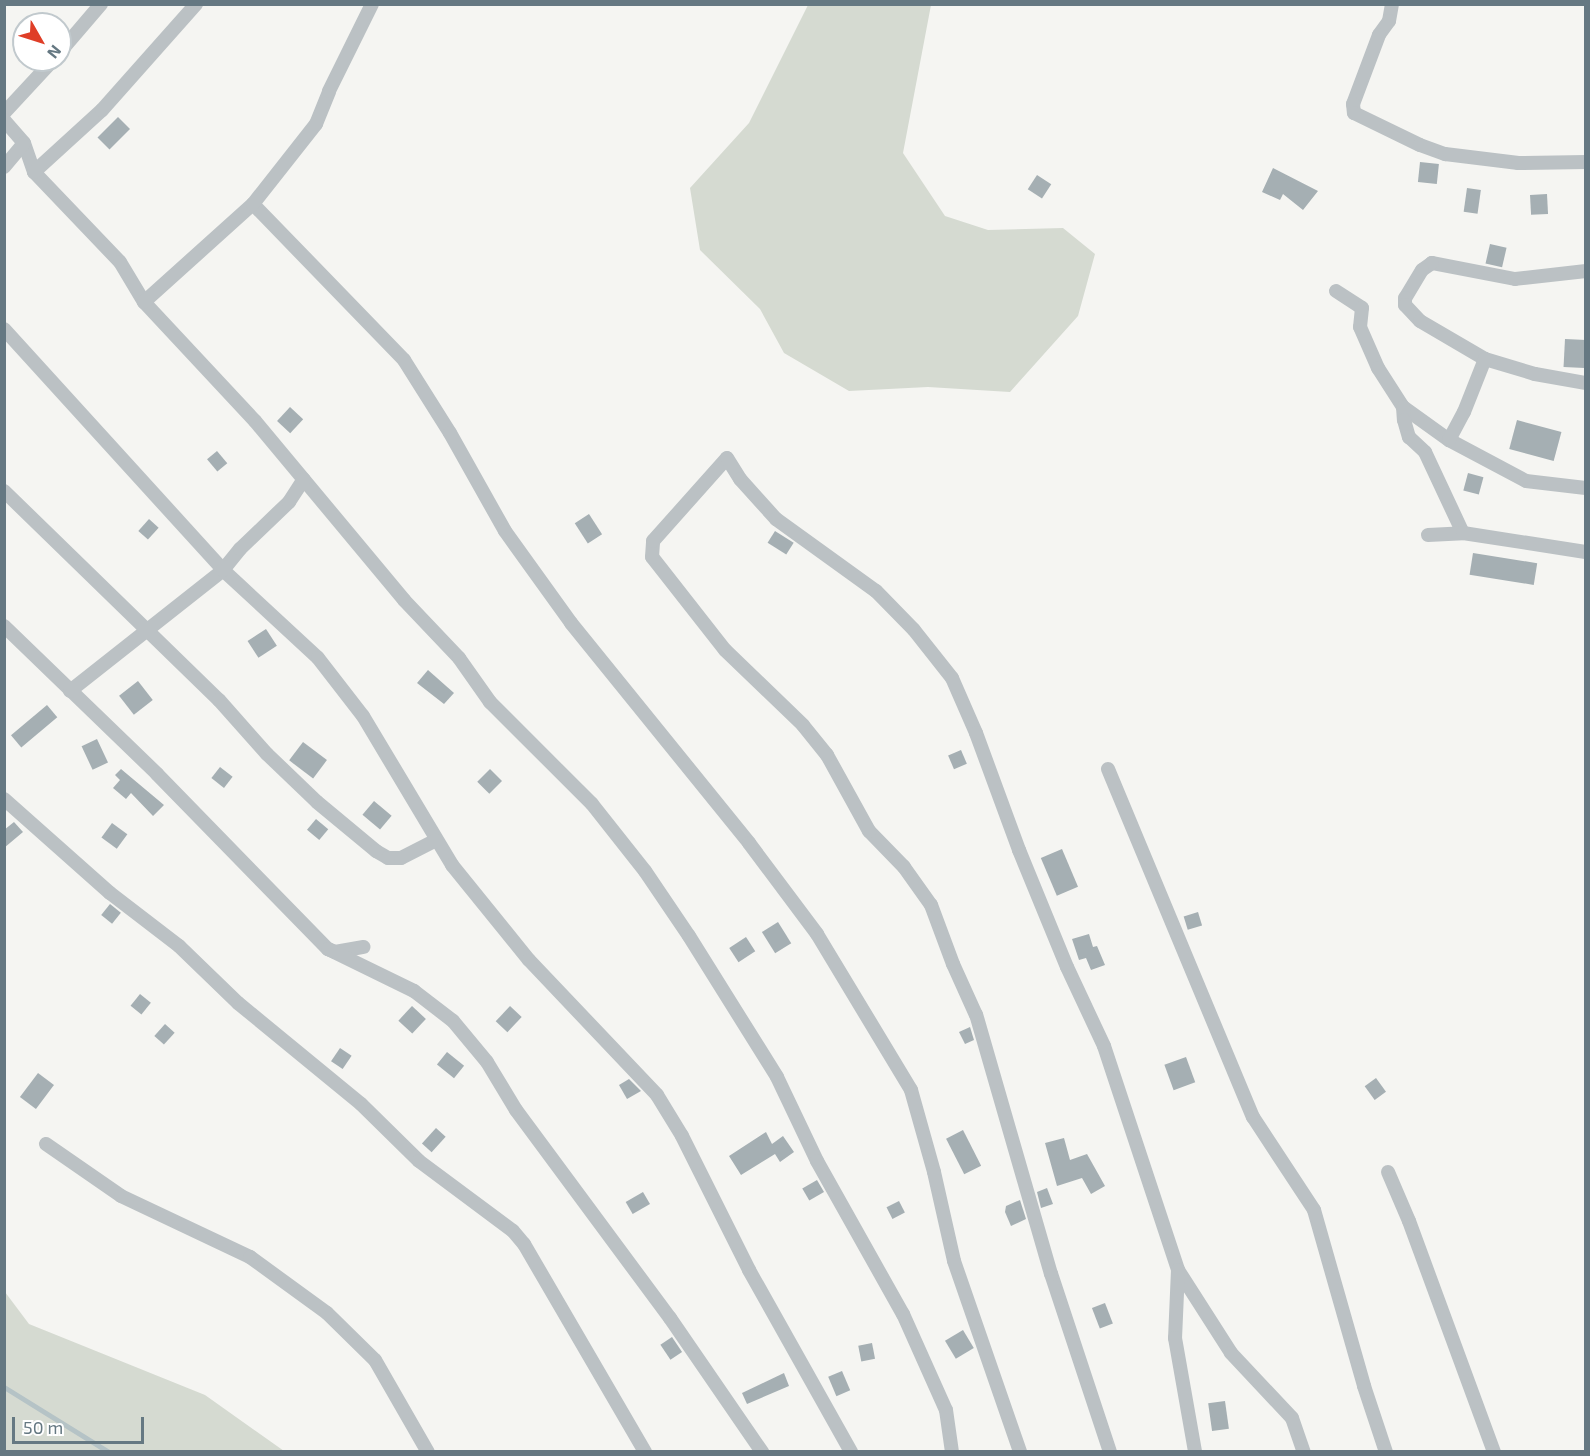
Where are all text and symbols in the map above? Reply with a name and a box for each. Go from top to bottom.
north arrow [12,12,72,72]
text: N [44,42,66,63]
scale bar [15,1405,147,1443]
text: 50 m [23,1416,63,1438]

